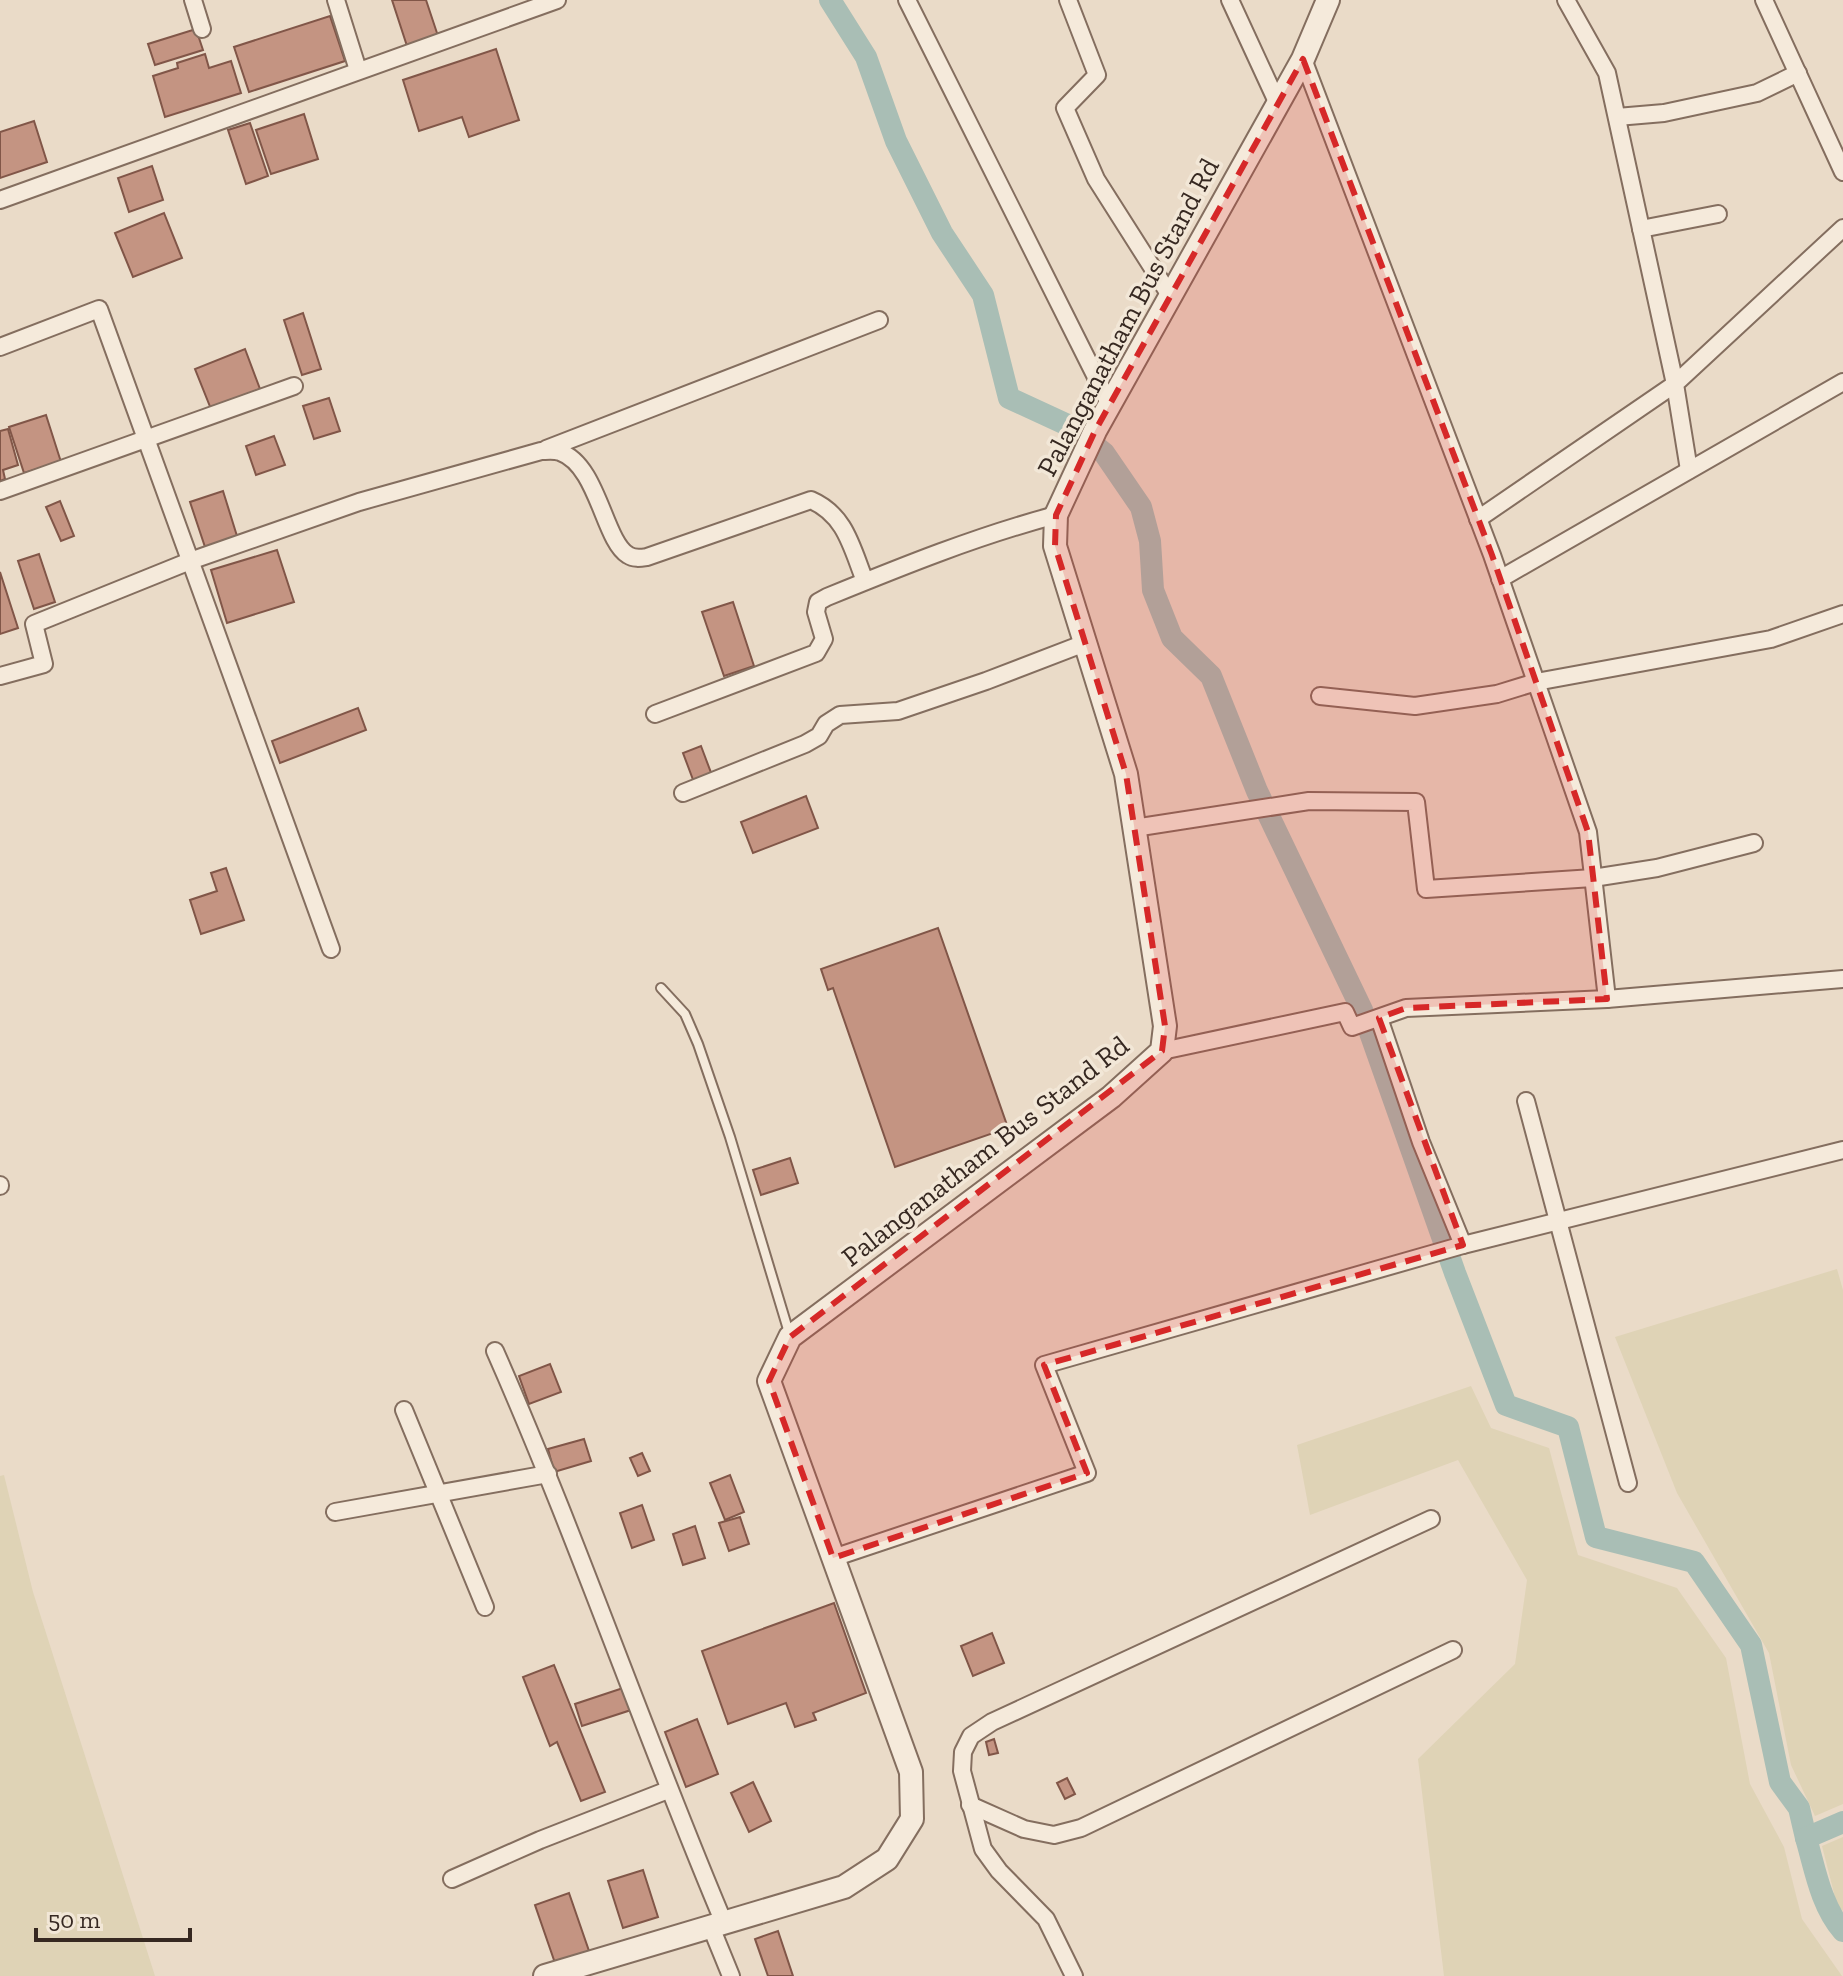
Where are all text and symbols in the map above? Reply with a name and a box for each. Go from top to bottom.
street label: Palanganatham Bus Stand Rd [1030,152,1226,482]
street label: Palanganatham Bus Stand Rd [835,1029,1135,1273]
scale bar [36,1892,190,1942]
text: 50 m [48,1905,101,1934]

